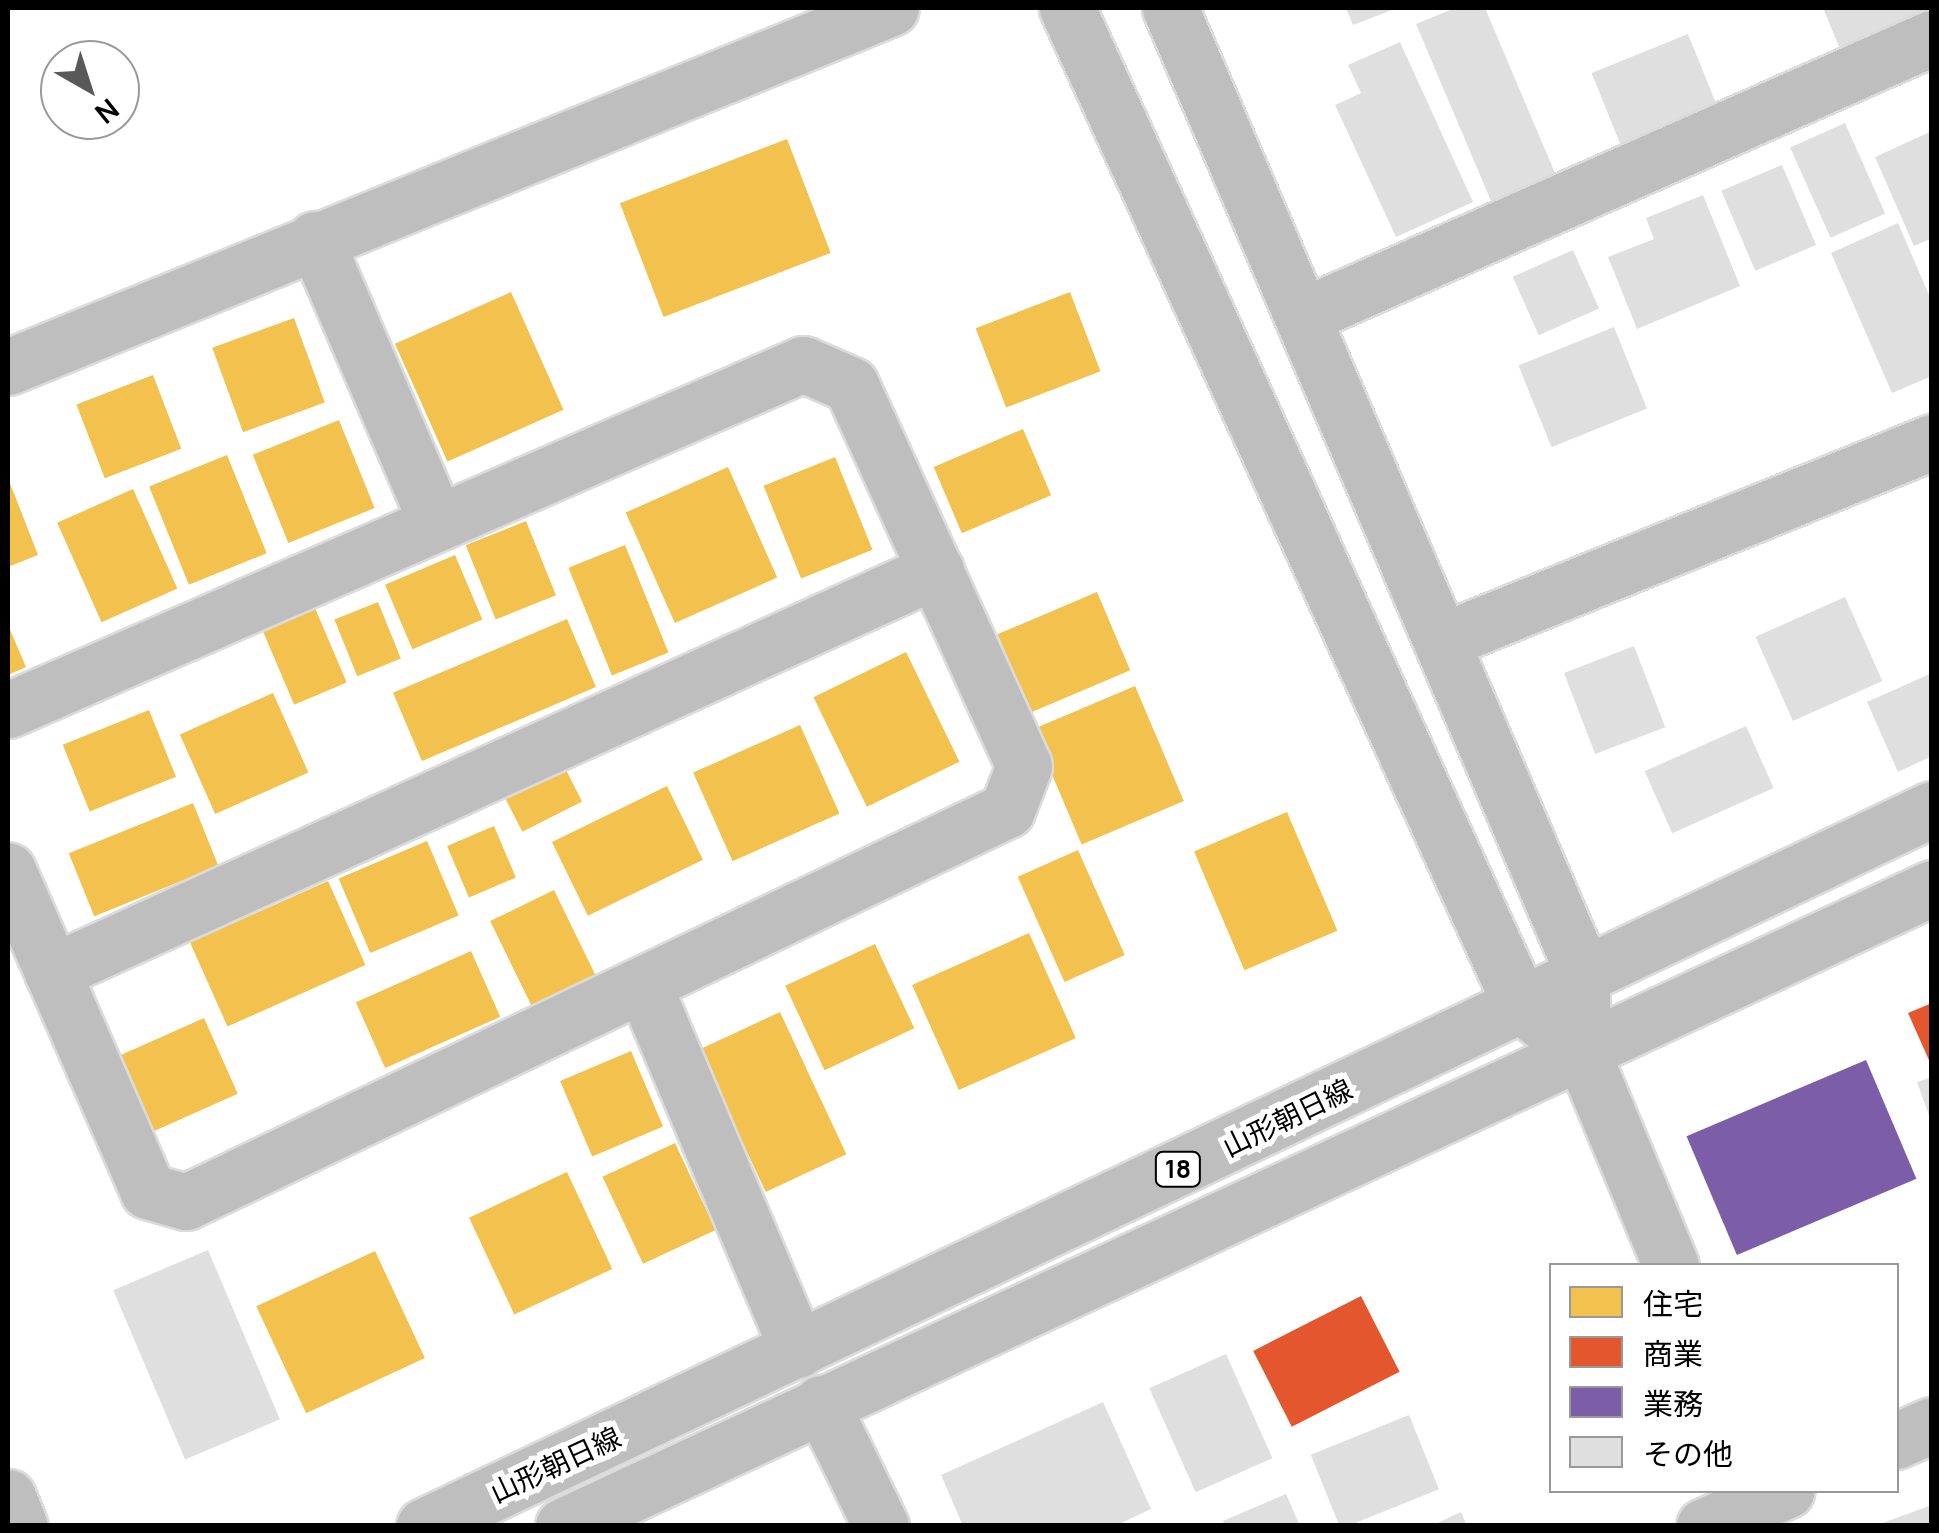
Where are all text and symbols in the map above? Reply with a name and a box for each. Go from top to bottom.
north arrow [40,40,140,140]
text: N [88,91,127,133]
street label: 山形朝日線 [1217,1071,1357,1163]
road number: 18 [1153,1149,1203,1189]
legend [1549,1263,1899,1493]
text: 住宅 [1643,1283,1703,1324]
text: 商業 [1643,1333,1703,1374]
text: 業務 [1643,1383,1703,1424]
street label: 山形朝日線 [484,1419,626,1509]
text: その他 [1643,1433,1733,1474]

